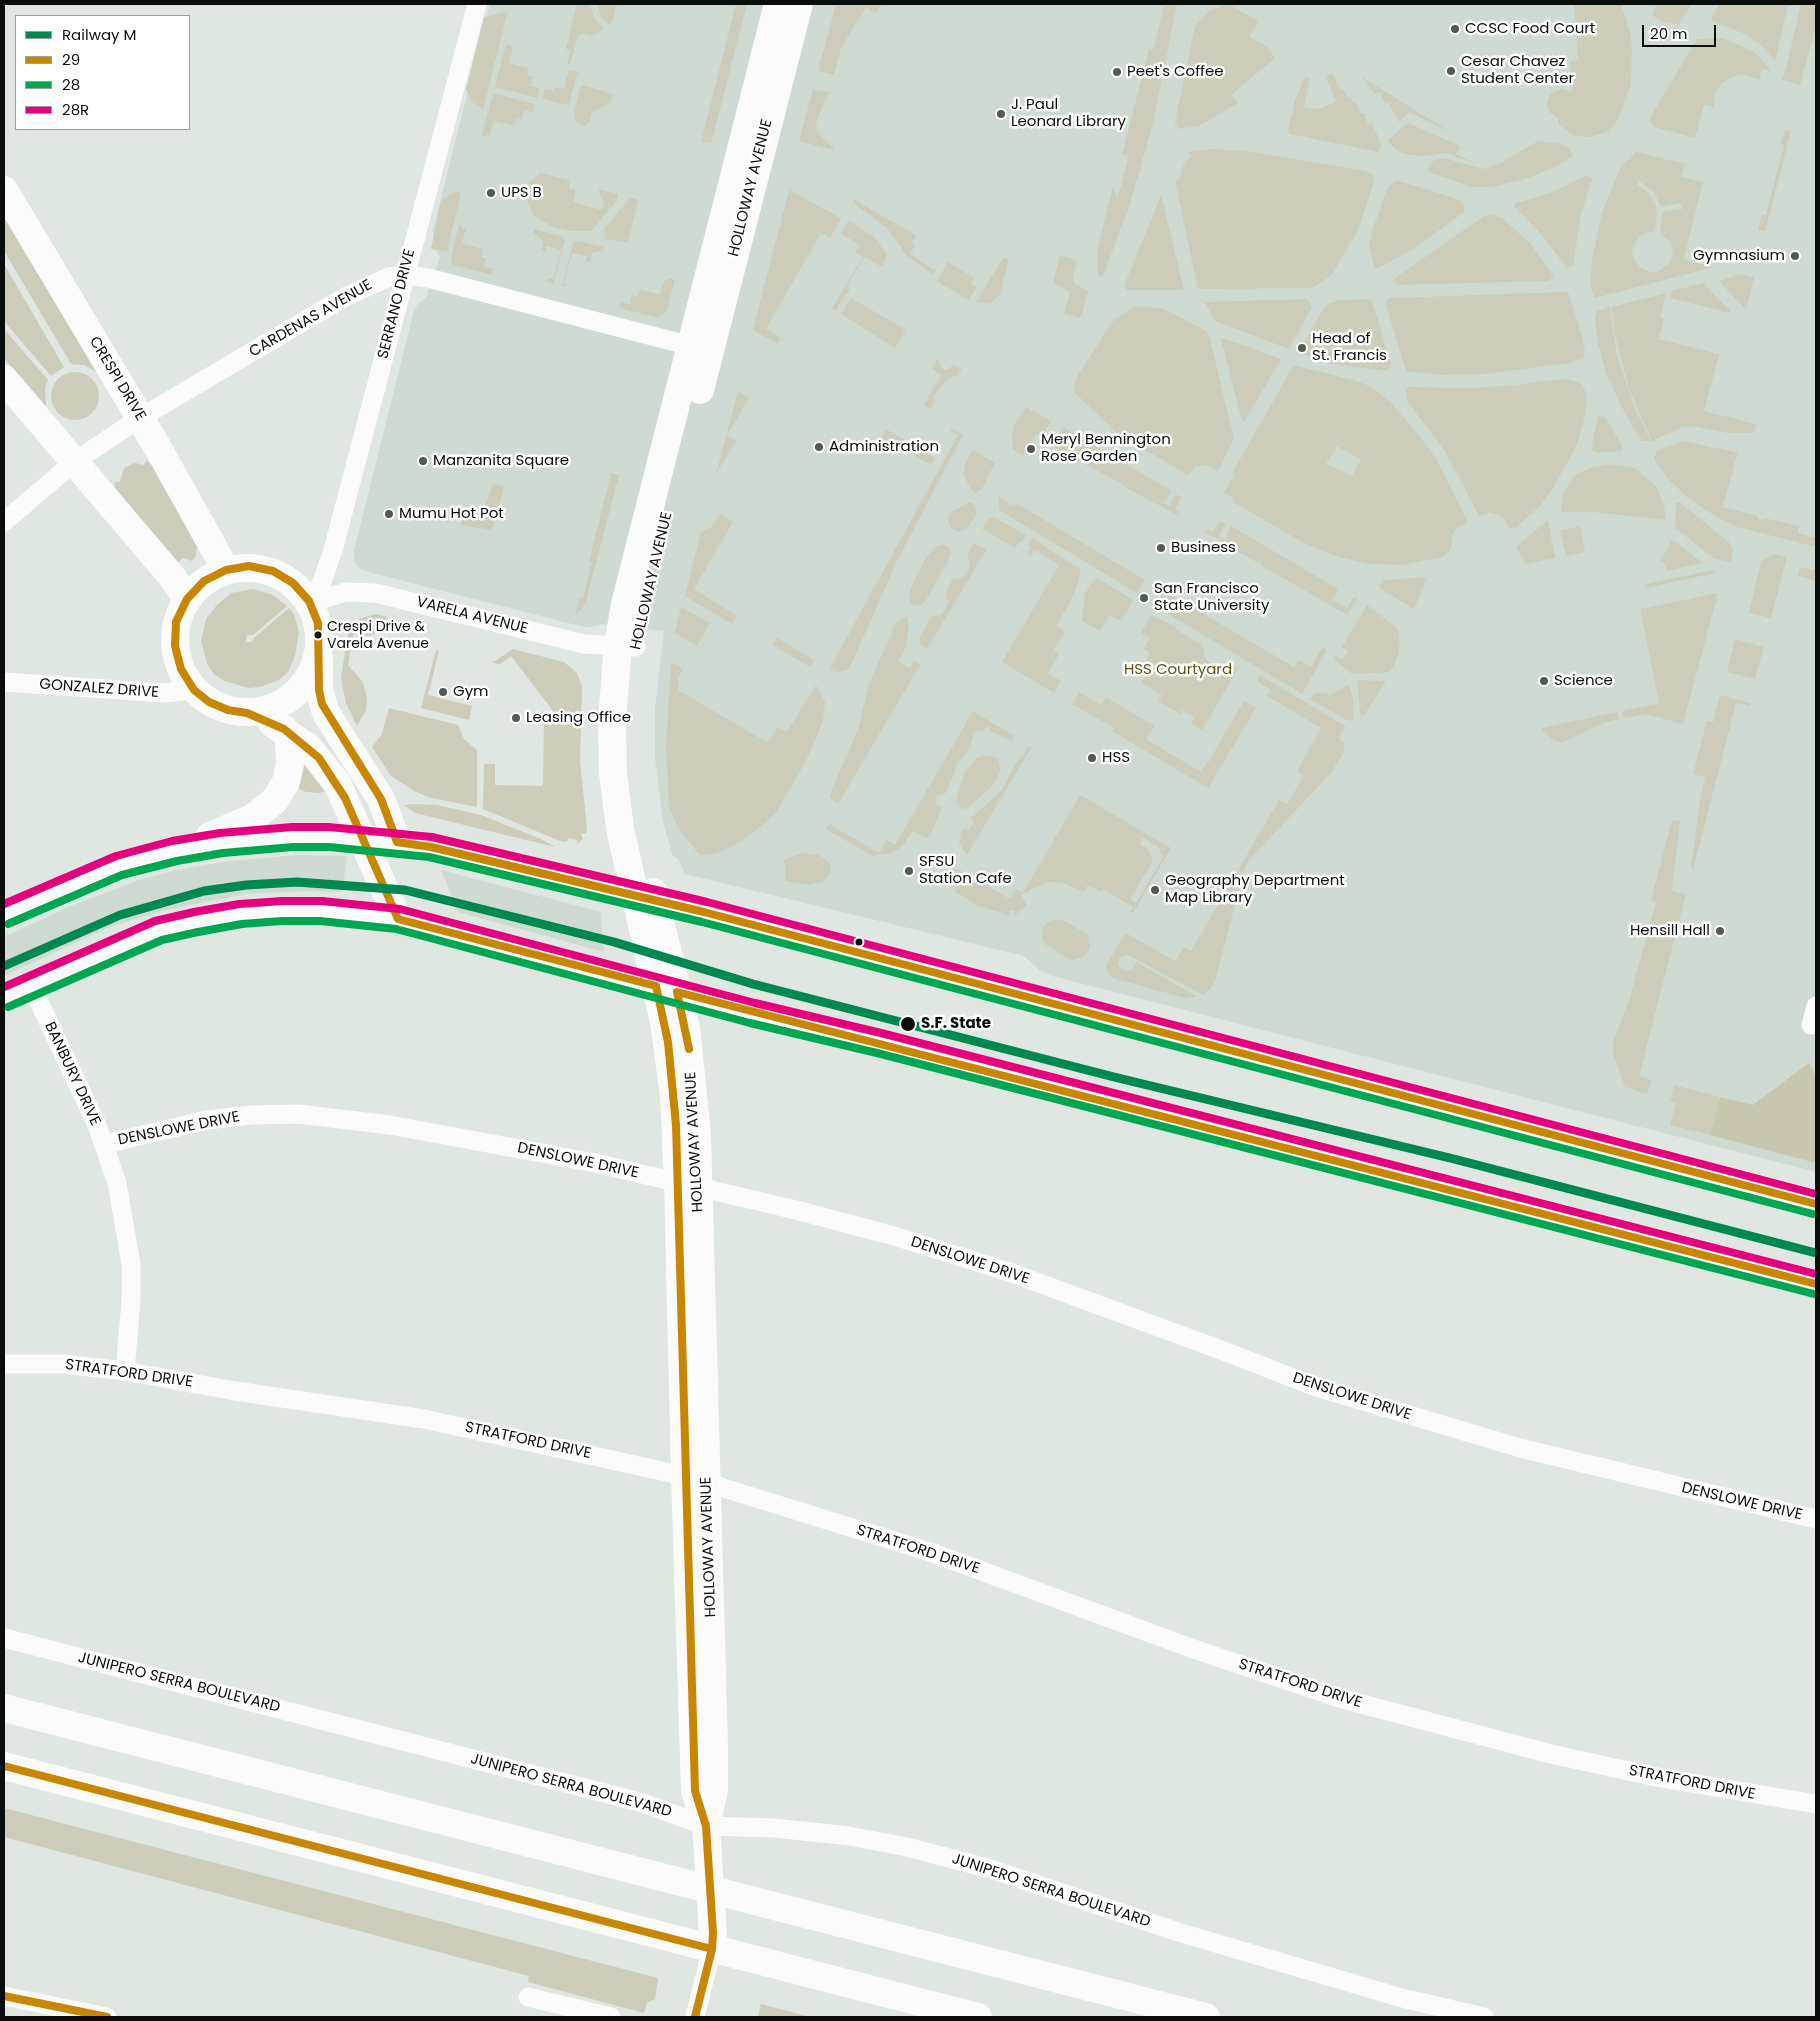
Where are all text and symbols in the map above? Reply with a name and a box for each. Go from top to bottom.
legend [15,15,190,130]
scale bar [1645,15,1719,47]
place label: CCSC Food Court [1465,20,1595,38]
marker: CCSC Food Court [1449,23,1461,35]
text: 20 m [1650,23,1688,44]
text: Railway M [62,24,136,45]
text: 29 [62,49,80,70]
place label: Cesar Chavez Student Center [1461,53,1574,88]
place label: Peet's Coffee [1127,63,1224,81]
marker: Cesar Chavez Student Center [1445,65,1457,77]
marker: Peet's Coffee [1111,66,1123,78]
text: 28 [62,74,80,95]
place label: J. Paul Leonard Library [1011,96,1126,131]
text: 28R [62,99,89,120]
marker: J. Paul Leonard Library [995,108,1007,120]
street label: HOLLOWAY AVENUE [725,118,777,258]
place label: UPS B [501,184,542,202]
marker: UPS B [485,187,497,199]
street label: SERRANO DRIVE [375,247,419,361]
place label: Gymnasium [1693,247,1785,265]
marker: Gymnasium [1789,250,1801,262]
street label: CARDENAS AVENUE [246,276,376,362]
place label: Head of St. Francis [1312,330,1387,365]
street label: CRESPI DRIVE [85,334,149,424]
marker: Head of St. Francis [1296,342,1308,354]
place label: Meryl Bennington Rose Garden [1041,431,1171,466]
place label: Administration [829,438,939,456]
marker: Administration [813,441,825,453]
marker: Meryl Bennington Rose Garden [1025,443,1037,455]
place label: Manzanita Square [433,452,569,470]
marker: Manzanita Square [417,455,429,467]
place label: Mumu Hot Pot [399,505,504,523]
marker: Mumu Hot Pot [383,508,395,520]
street label: HOLLOWAY AVENUE [627,510,677,652]
place label: Business [1171,539,1236,557]
marker: Business [1155,542,1167,554]
place label: San Francisco State University [1154,580,1269,615]
marker: San Francisco State University [1138,592,1150,604]
street label: VARELA AVENUE [415,593,529,639]
place label: Crespi Drive & Varela Avenue [327,619,429,652]
marker: Crespi Drive & Varela Avenue [313,630,323,640]
park label: HSS Courtyard [1124,661,1232,679]
place label: Science [1554,672,1613,690]
marker: Science [1538,675,1550,687]
street label: GONZALEZ DRIVE [39,676,159,702]
place label: Gym [453,683,489,701]
marker: Gym [437,686,449,698]
place label: Leasing Office [526,709,631,727]
marker: Leasing Office [510,712,522,724]
place label: HSS [1102,749,1130,767]
marker: HSS [1086,752,1098,764]
place label: SFSU Station Cafe [919,853,1012,888]
marker: SFSU Station Cafe [903,865,915,877]
place label: Geography Department Map Library [1165,872,1345,907]
marker: Geography Department Map Library [1149,884,1161,896]
place label: Hensill Hall [1630,922,1710,940]
marker: Hensill Hall [1714,925,1726,937]
unlabelled marker [854,937,864,947]
marker: S.F. State [899,1015,917,1033]
place label: S.F. State [921,1015,991,1033]
street label: BANBURY DRIVE [40,1019,104,1129]
street label: HOLLOWAY AVENUE [682,1071,708,1213]
street label: DENSLOWE DRIVE [117,1108,241,1150]
street label: DENSLOWE DRIVE [516,1139,640,1183]
street label: DENSLOWE DRIVE [908,1233,1032,1289]
street label: STRATFORD DRIVE [64,1356,194,1392]
street label: DENSLOWE DRIVE [1290,1369,1414,1425]
street label: STRATFORD DRIVE [463,1419,593,1463]
street label: HOLLOWAY AVENUE [698,1476,720,1618]
street label: DENSLOWE DRIVE [1680,1479,1804,1525]
street label: STRATFORD DRIVE [854,1522,982,1578]
street label: JUNIPERO SERRA BOULEVARD [76,1649,282,1717]
street label: STRATFORD DRIVE [1236,1656,1364,1712]
street label: JUNIPERO SERRA BOULEVARD [468,1750,674,1822]
street label: STRATFORD DRIVE [1627,1762,1757,1804]
street label: JUNIPERO SERRA BOULEVARD [949,1850,1153,1932]

